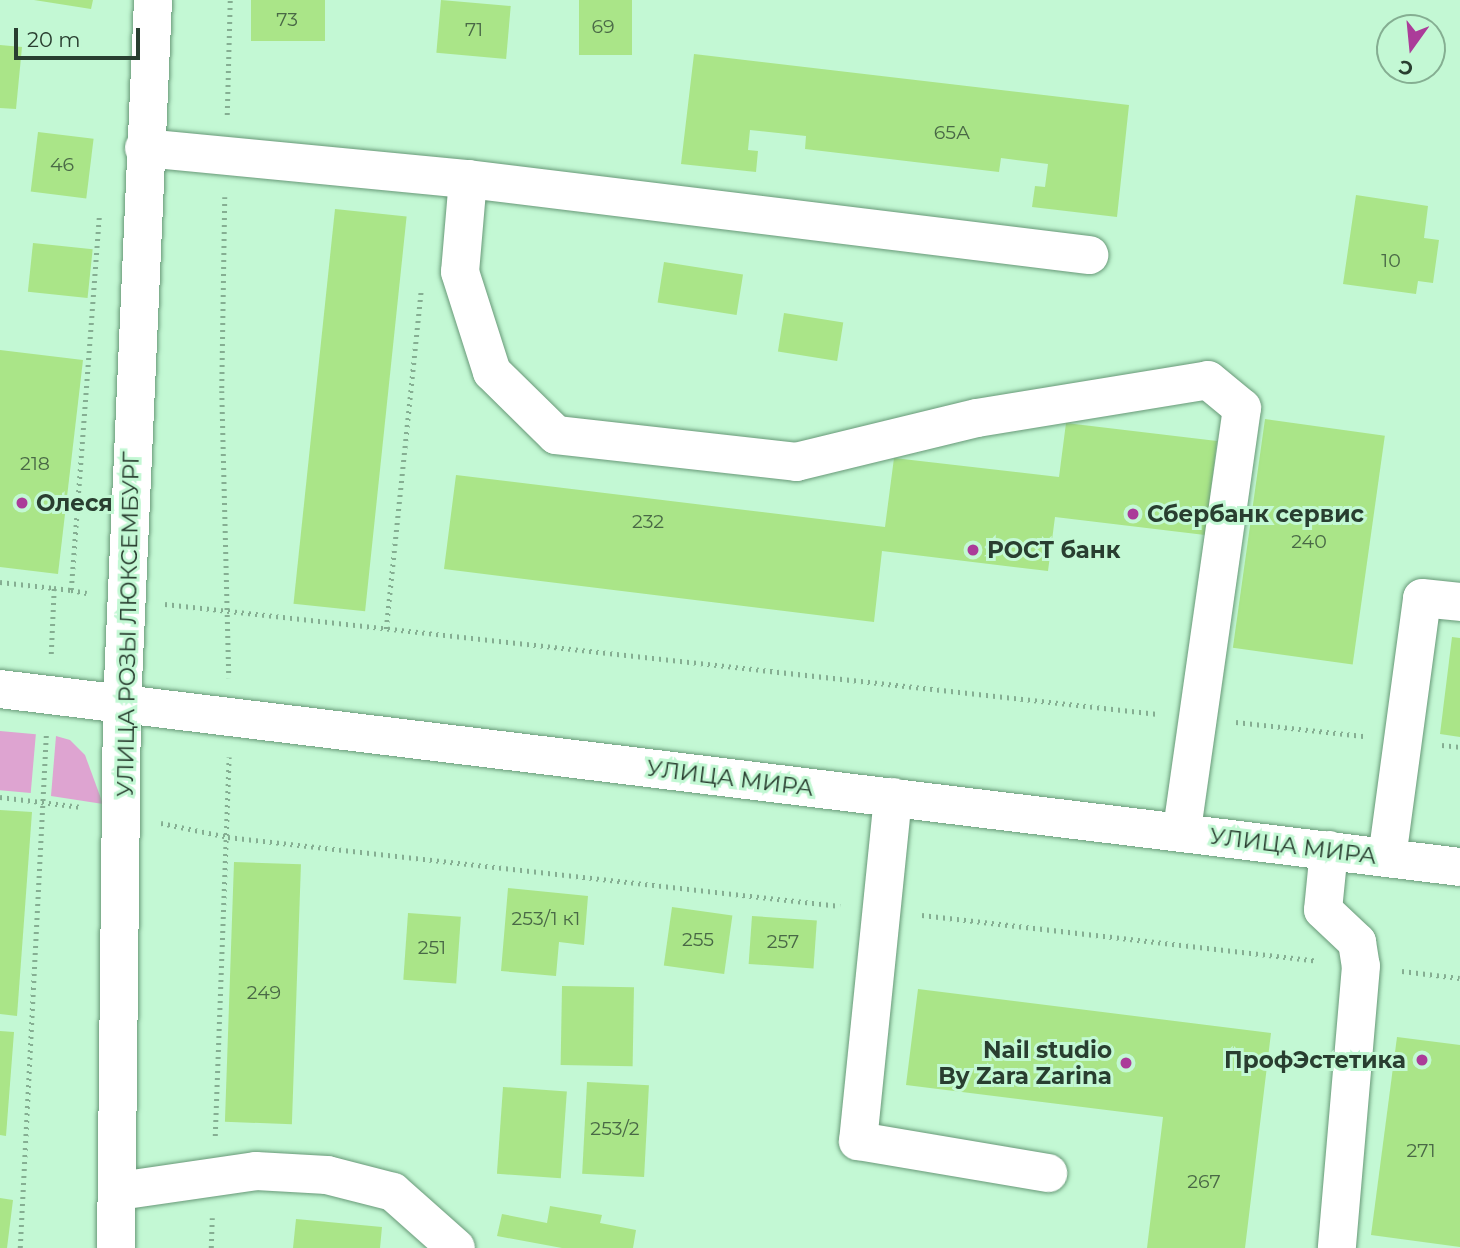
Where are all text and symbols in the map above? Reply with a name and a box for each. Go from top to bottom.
house number: 73 [276,9,298,31]
scale bar [18,14,144,58]
north arrow [1376,14,1446,84]
house number: 69 [591,16,615,38]
house number: 71 [465,19,483,41]
text: 20 m [27,27,81,52]
text: С [1396,55,1416,81]
house number: 65А [934,122,970,144]
house number: 46 [50,154,74,176]
house number: 10 [1381,250,1401,272]
street label: УЛИЦА РОЗЫ ЛЮКСЕМБУРГ [111,451,145,797]
house number: 218 [20,453,50,475]
place label: Олеся [36,489,113,517]
marker: Олеся [14,495,30,511]
place label: Сбербанк сервис [1147,500,1364,528]
marker: Сбербанк сервис [1125,506,1141,522]
house number: 232 [632,511,664,533]
house number: 240 [1291,531,1327,553]
place label: РОСТ банк [987,536,1120,564]
marker: РОСТ банк [965,542,981,558]
street label: УЛИЦА МИРА [645,754,815,802]
street label: УЛИЦА МИРА [1208,822,1378,870]
house number: 253/1 к1 [512,908,580,930]
house number: 255 [682,929,714,951]
house number: 257 [767,931,799,953]
house number: 251 [418,937,446,959]
house number: 249 [247,982,281,1004]
place label: Nail studio By Zara Zarina [938,1036,1112,1090]
place label: ПрофЭстетика [1224,1046,1406,1074]
marker: ПрофЭстетика [1412,1050,1432,1070]
marker: Nail studio By Zara Zarina [1118,1055,1134,1071]
house number: 253/2 [590,1118,640,1140]
house number: 271 [1407,1140,1435,1162]
house number: 267 [1187,1171,1221,1193]

